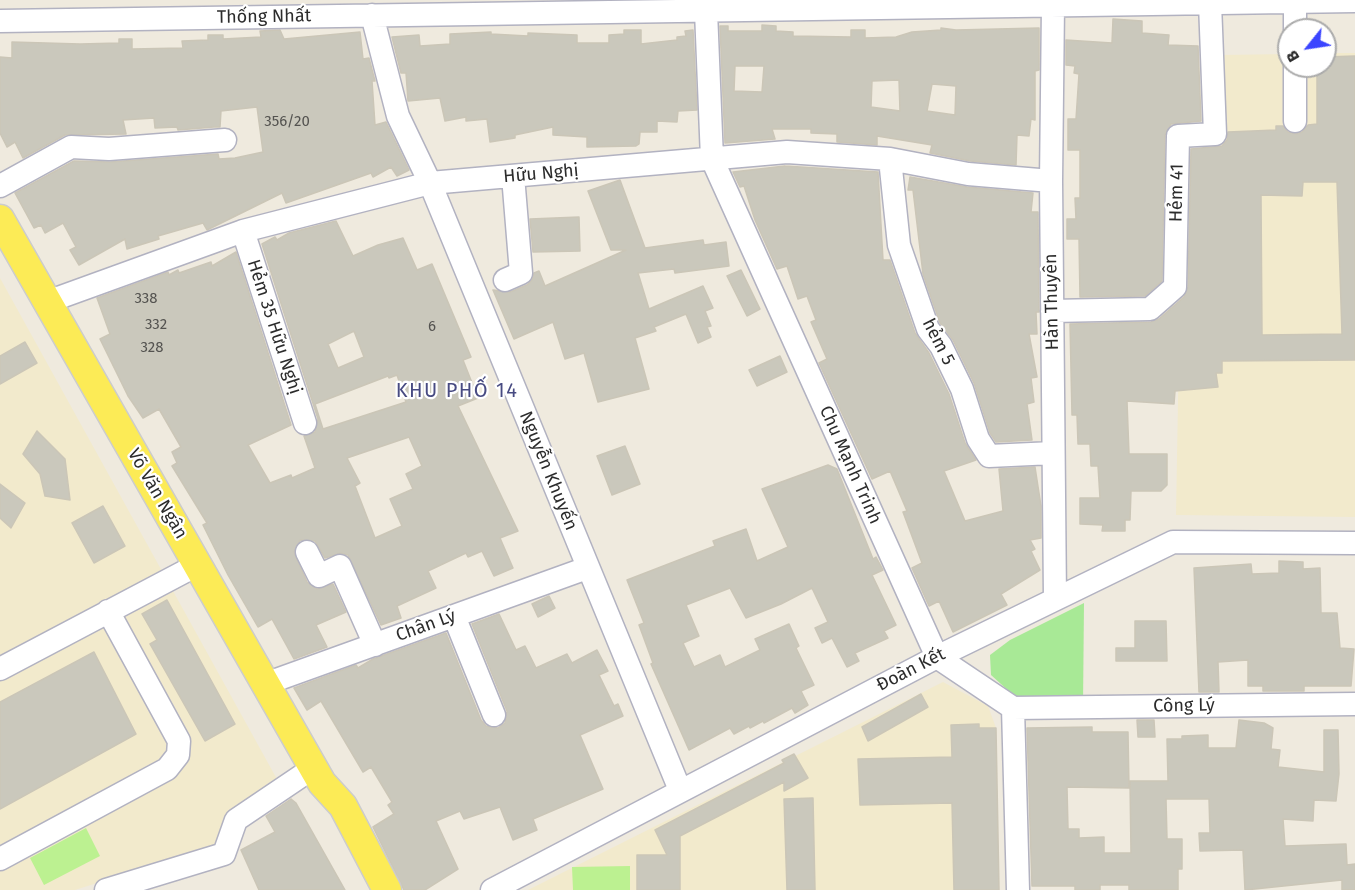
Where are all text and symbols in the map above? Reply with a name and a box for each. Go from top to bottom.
street label: Thống Nhất [217,5,311,29]
north arrow [1277,18,1337,78]
text: B [1282,47,1303,65]
house number: 356/20 [264,113,310,131]
street label: Hữu Nghị [502,160,580,188]
street label: Hẻm 41 [1166,164,1188,222]
street label: Hàn Thuyên [1040,253,1064,351]
street label: Hẻm 35 Hữu Nghị [242,257,306,397]
house number: 338 [134,290,158,308]
street label: hẻm 5 [917,315,959,369]
house number: 332 [145,316,167,334]
house number: 6 [428,318,436,336]
house number: 328 [140,339,164,357]
district label: KHU PHỐ 14 [396,379,518,403]
street label: Chu Mạnh Trinh [814,402,886,528]
street label: Nguyễn Khuyến [514,408,582,534]
street label: Võ Văn Ngân [122,445,192,543]
street label: Chân Lý [393,605,459,647]
street label: Đoàn Kết [873,644,949,696]
street label: Công Lý [1153,695,1215,717]

